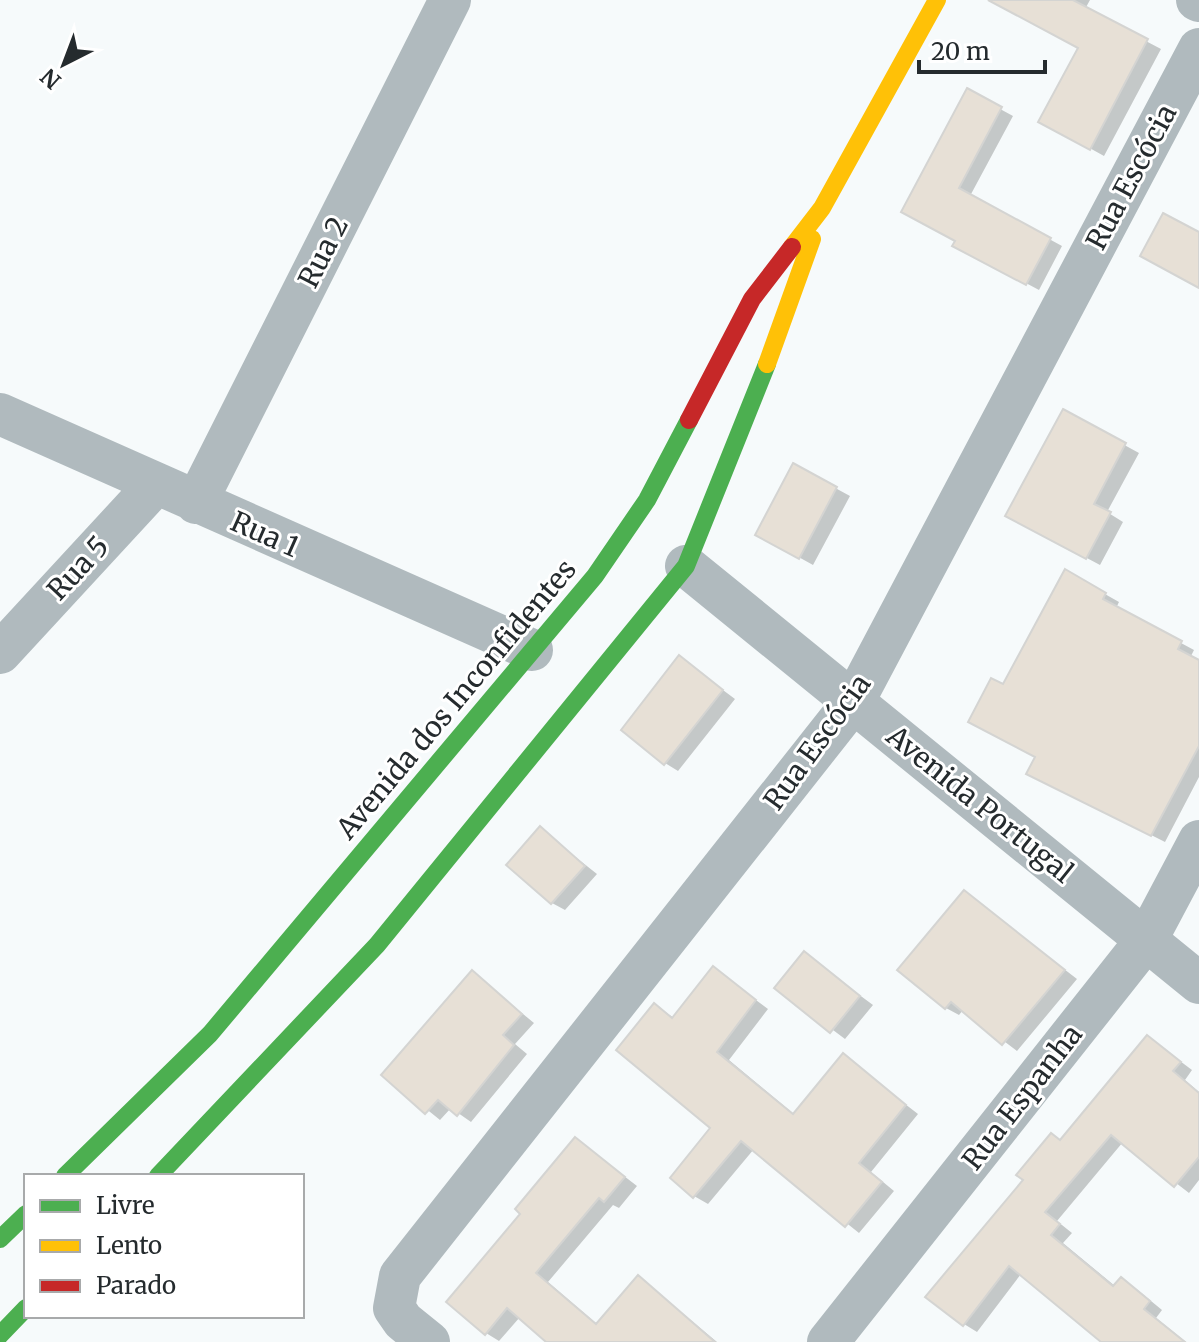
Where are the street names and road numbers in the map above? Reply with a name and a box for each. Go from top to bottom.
street label: Rua Escócia [1078,98,1184,256]
street label: Rua 2 [290,210,356,294]
street label: Rua 1 [225,503,305,565]
street label: Rua 5 [39,528,117,608]
street label: Avenida dos Inconfidentes [328,552,584,847]
street label: Rua Escócia [756,667,878,817]
street label: Avenida Portugal [879,717,1081,891]
street label: Rua Espanha [954,1017,1090,1177]

